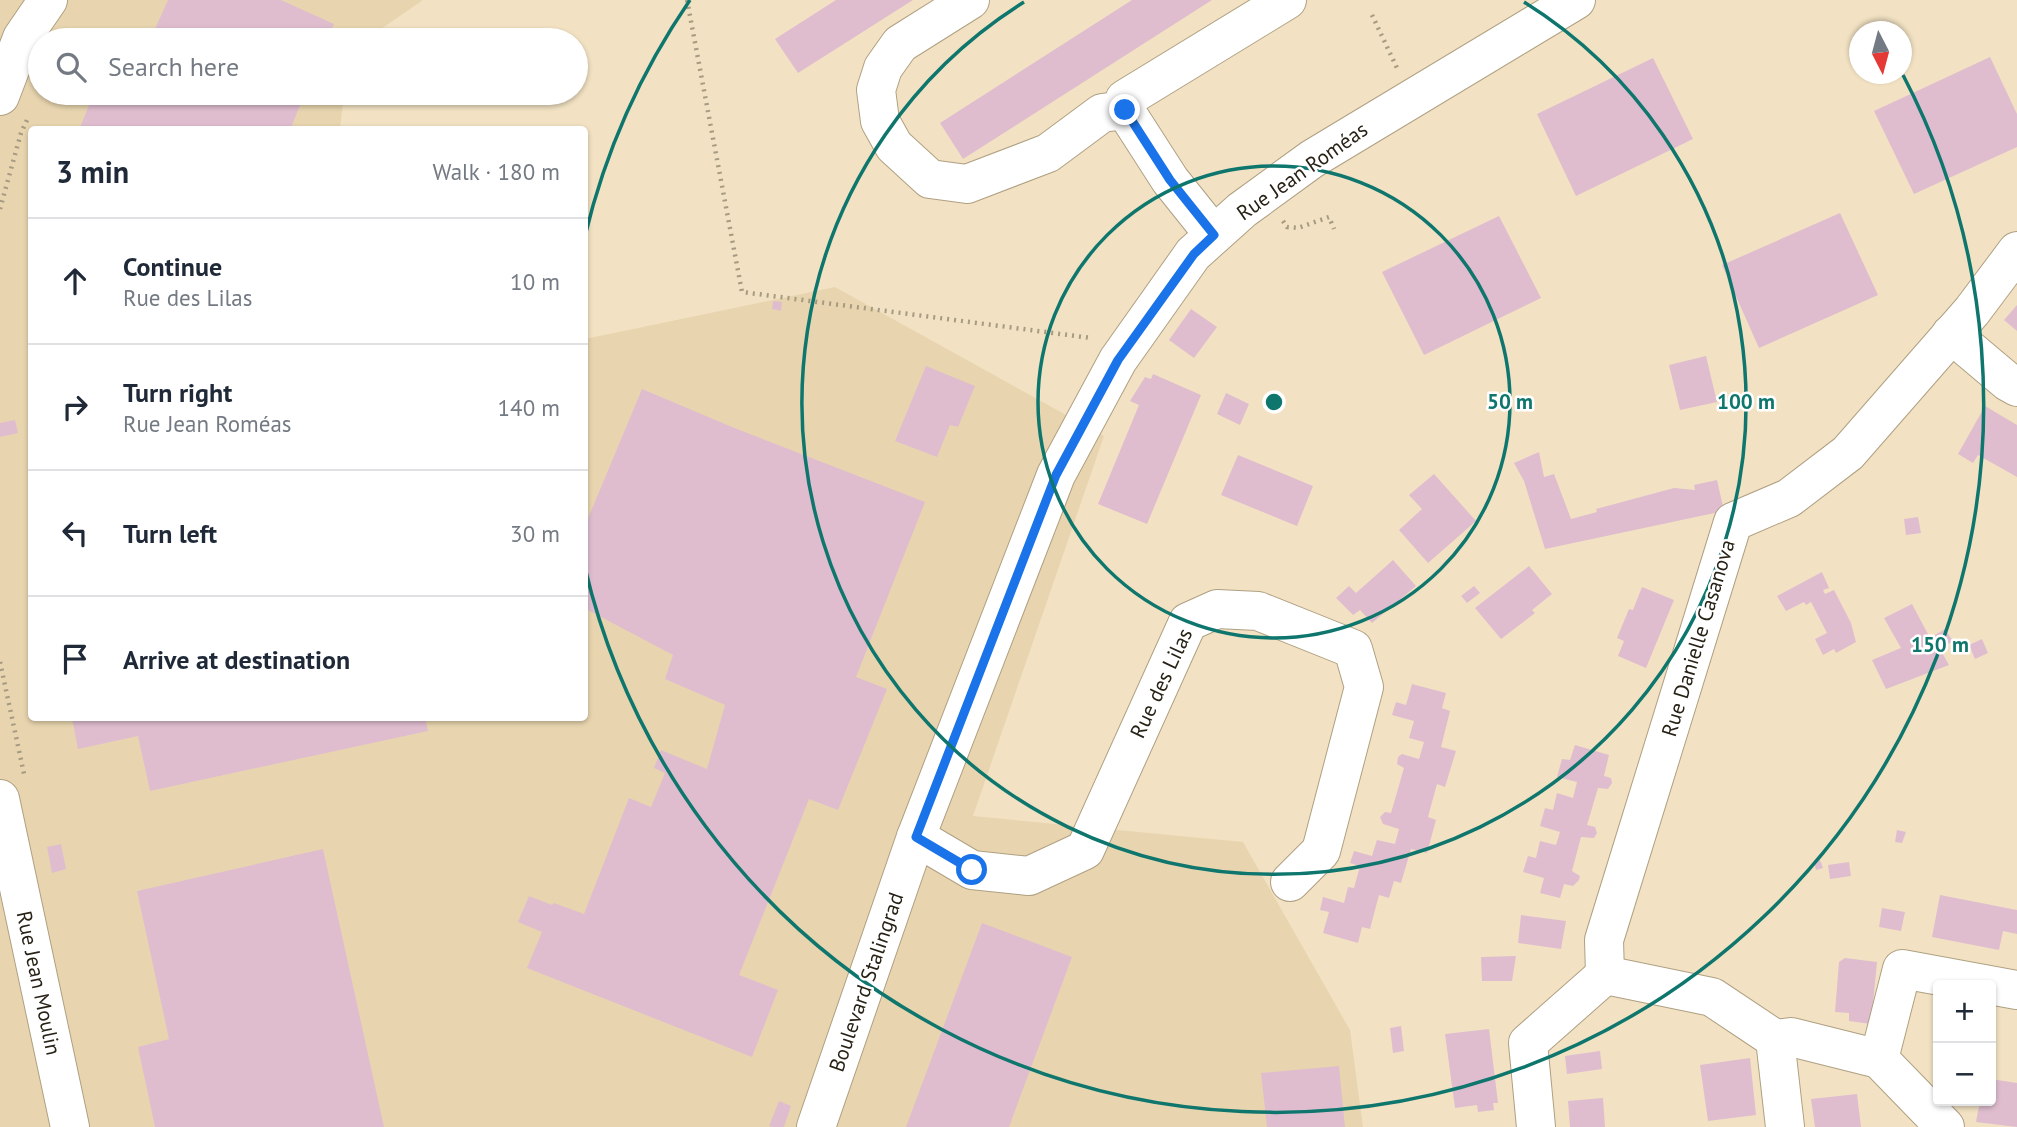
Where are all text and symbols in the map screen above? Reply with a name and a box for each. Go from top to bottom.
north arrow [1849,21,1912,84]
search box [28,28,588,105]
icon: search [52,48,90,86]
text: Search here [108,50,239,83]
route end [1109,94,1140,125]
street label: Rue Jean Roméas [1231,116,1373,226]
text: 3 min [56,152,129,191]
text: Walk · 180 m [433,157,560,186]
text: Continue [123,250,222,283]
icon: ahead [56,262,94,300]
text: 10 m [510,267,560,296]
text: Rue des Lilas [123,283,252,312]
text: Turn right [123,376,232,409]
icon: right [56,388,94,426]
text: 50 m [1487,388,1533,415]
text: 100 m [1717,388,1775,415]
centre of rings [1262,390,1286,414]
text: 140 m [498,393,560,422]
text: Rue Jean Roméas [123,409,292,438]
icon: left [56,514,94,552]
text: Turn left [123,517,217,550]
text: 30 m [510,519,560,548]
street label: Rue Danielle Casanova [1655,536,1741,740]
street label: Rue des Lilas [1124,624,1198,742]
text: 150 m [1911,631,1969,658]
icon: arrive [56,640,94,678]
text: Arrive at destination [123,643,350,676]
route start [956,854,987,885]
street label: Boulevard Stalingrad [823,889,909,1075]
street label: Rue Jean Moulin [11,908,67,1058]
map controls [1933,980,1996,1106]
button: + [1933,980,1996,1043]
button: − [1933,1043,1996,1106]

